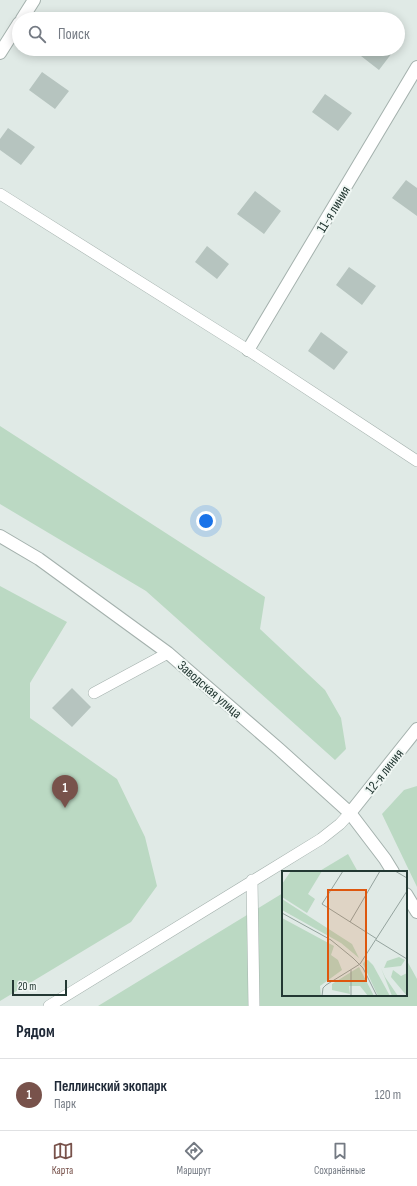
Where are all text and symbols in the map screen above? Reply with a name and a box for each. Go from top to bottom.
search box [12,12,405,56]
icon: search [26,23,48,45]
text: Поиск [58,25,90,44]
street label: 11-я линия [313,183,354,236]
your location [196,511,216,531]
street label: Заводская улица [174,657,245,722]
street label: 12-я линия [362,745,407,797]
pin: 1 [52,775,78,808]
inset map [282,871,407,996]
scale bar [12,978,67,997]
text: 20 m [18,980,36,993]
text: Рядом [16,1022,55,1042]
text: Пеллинский экопарк [54,1077,167,1096]
text: 1 [26,1087,32,1103]
text: 120 m [375,1087,401,1103]
text: Парк [54,1096,76,1112]
tab: Карта [52,1140,74,1177]
tab: Маршрут [177,1140,211,1177]
tab: Сохранённые [314,1140,365,1177]

